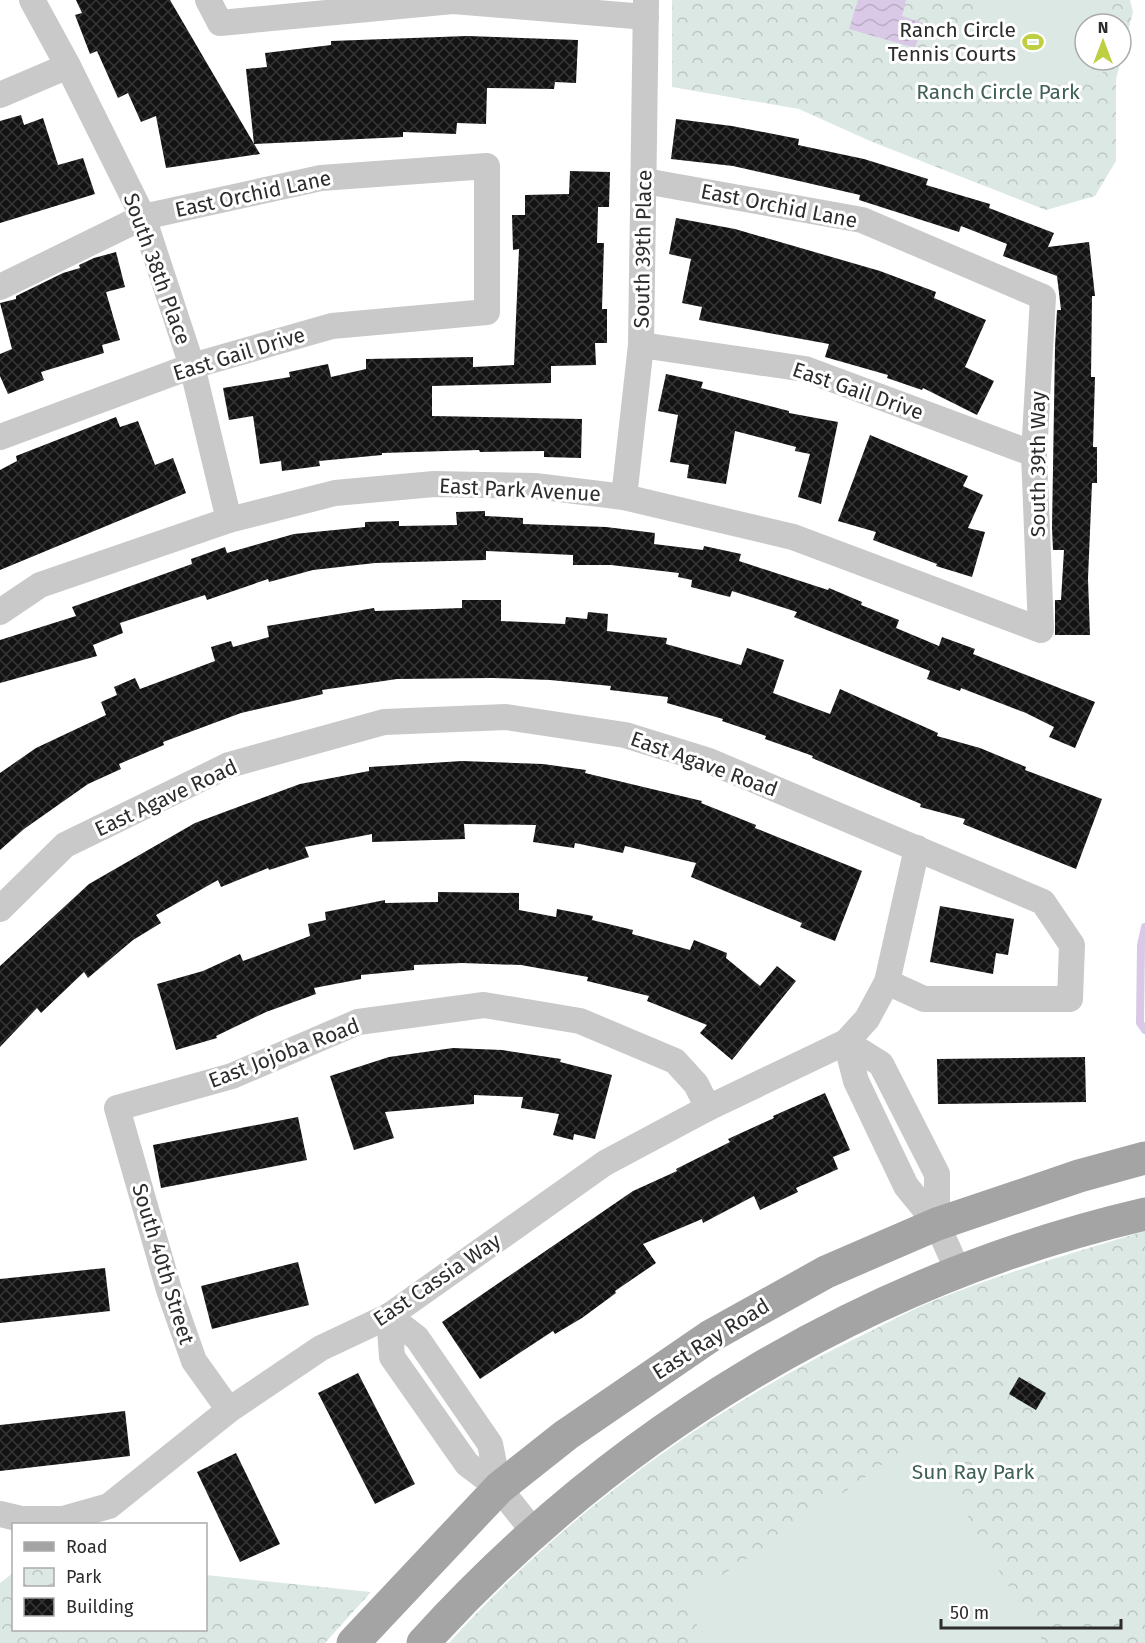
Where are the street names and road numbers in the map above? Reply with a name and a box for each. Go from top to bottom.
street label: East Orchid Lane [173,165,333,223]
street label: South 39th Place [629,169,657,329]
street label: East Orchid Lane [698,178,860,234]
street label: South 38th Place [118,190,196,348]
street label: East Gail Drive [170,322,308,386]
street label: East Gail Drive [789,356,927,426]
street label: South 39th Way [1025,390,1051,537]
street label: East Park Avenue [439,473,601,507]
street label: East Agave Road [627,725,781,803]
street label: East Agave Road [90,754,242,842]
street label: East Jojoba Road [205,1012,363,1094]
street label: South 40th Street [126,1180,200,1348]
street label: East Cassia Way [368,1227,506,1332]
street label: East Ray Road [648,1293,774,1385]

